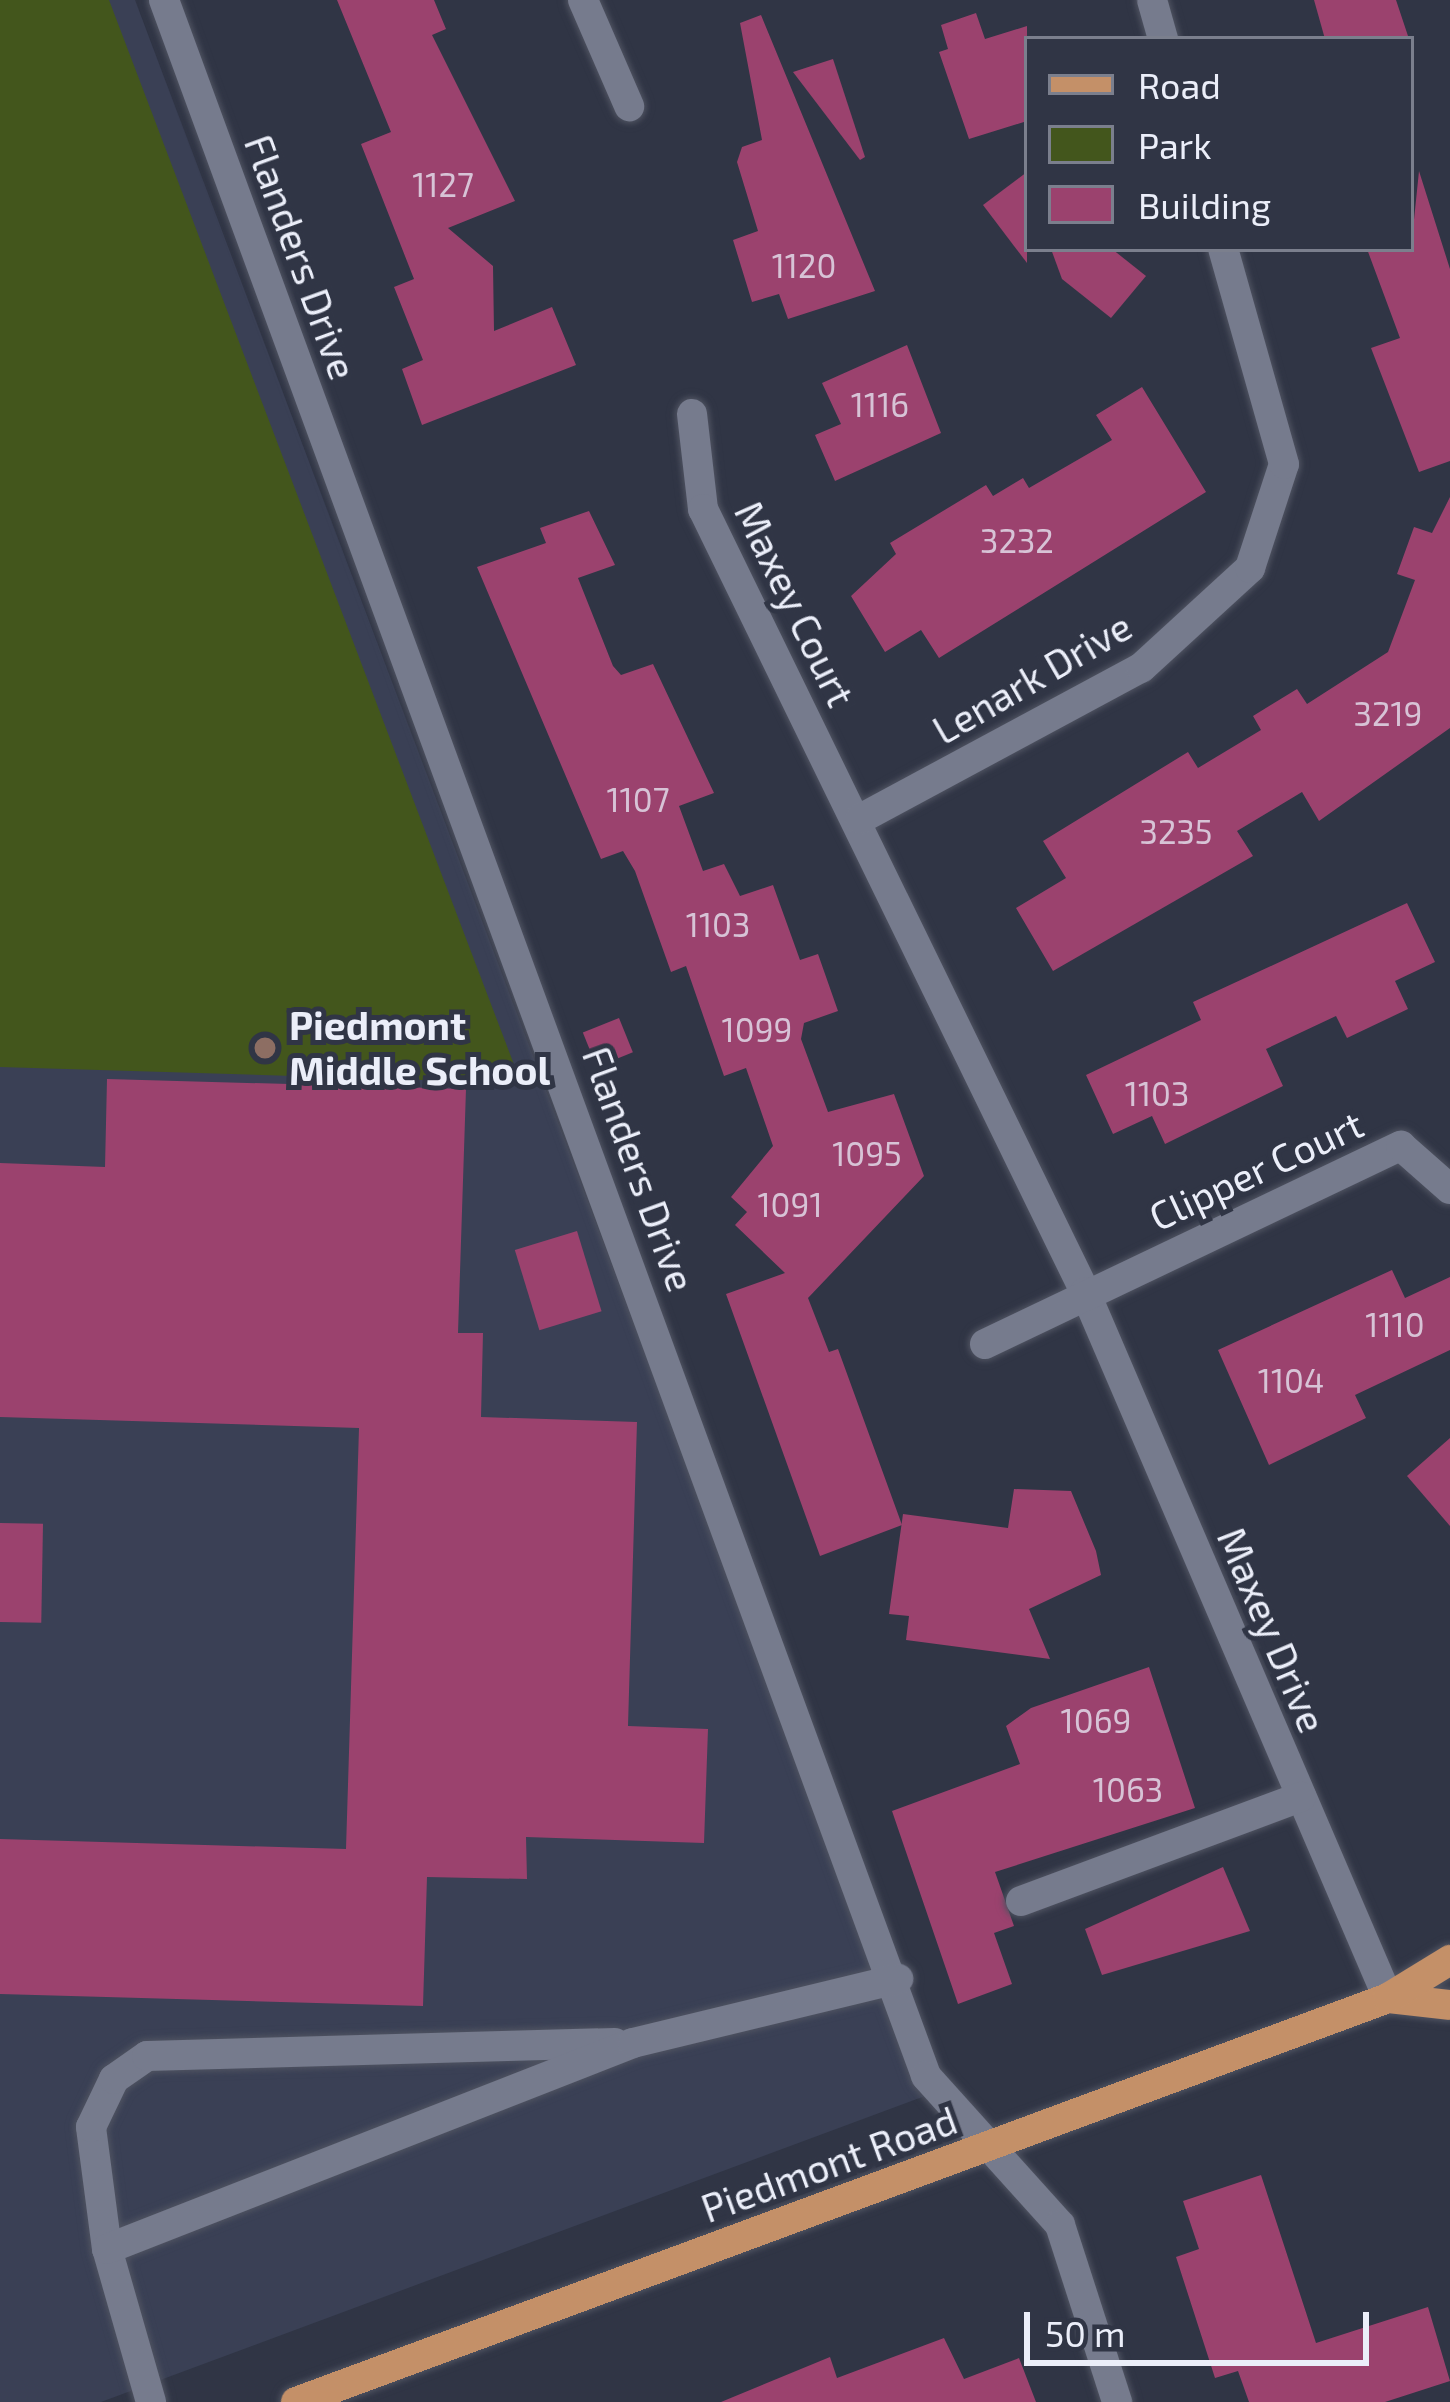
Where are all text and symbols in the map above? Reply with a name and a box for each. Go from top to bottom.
legend [1024,36,1414,252]
text: Road [1138,63,1221,106]
text: Park [1138,123,1212,166]
street label: Flanders Drive [235,128,367,386]
house number: 1127 [412,165,474,205]
text: Building [1138,183,1271,226]
house number: 1120 [772,246,836,286]
house number: 1116 [851,385,909,425]
street label: Maxey Court [725,494,865,714]
house number: 3232 [980,521,1054,561]
street label: Lenark Drive [924,602,1140,754]
house number: 3219 [1354,694,1422,734]
house number: 1107 [606,780,670,820]
house number: 3235 [1140,812,1212,852]
house number: 1103 [686,905,750,945]
place label: Piedmont Middle School [289,1003,550,1094]
house number: 1099 [722,1010,792,1050]
marker: Piedmont Middle School [252,1035,278,1061]
street label: Flanders Drive [573,1040,705,1298]
house number: 1103 [1125,1074,1189,1114]
street label: Clipper Court [1141,1100,1371,1240]
house number: 1095 [832,1134,902,1174]
house number: 1091 [757,1185,823,1225]
house number: 1110 [1365,1305,1425,1345]
house number: 1104 [1258,1361,1324,1401]
street label: Maxey Drive [1208,1520,1336,1740]
house number: 1069 [1061,1701,1131,1741]
house number: 1063 [1093,1770,1163,1810]
street label: Piedmont Road [695,2096,963,2232]
scale bar [1030,2288,1375,2362]
text: 50 m [1045,2311,1126,2354]

